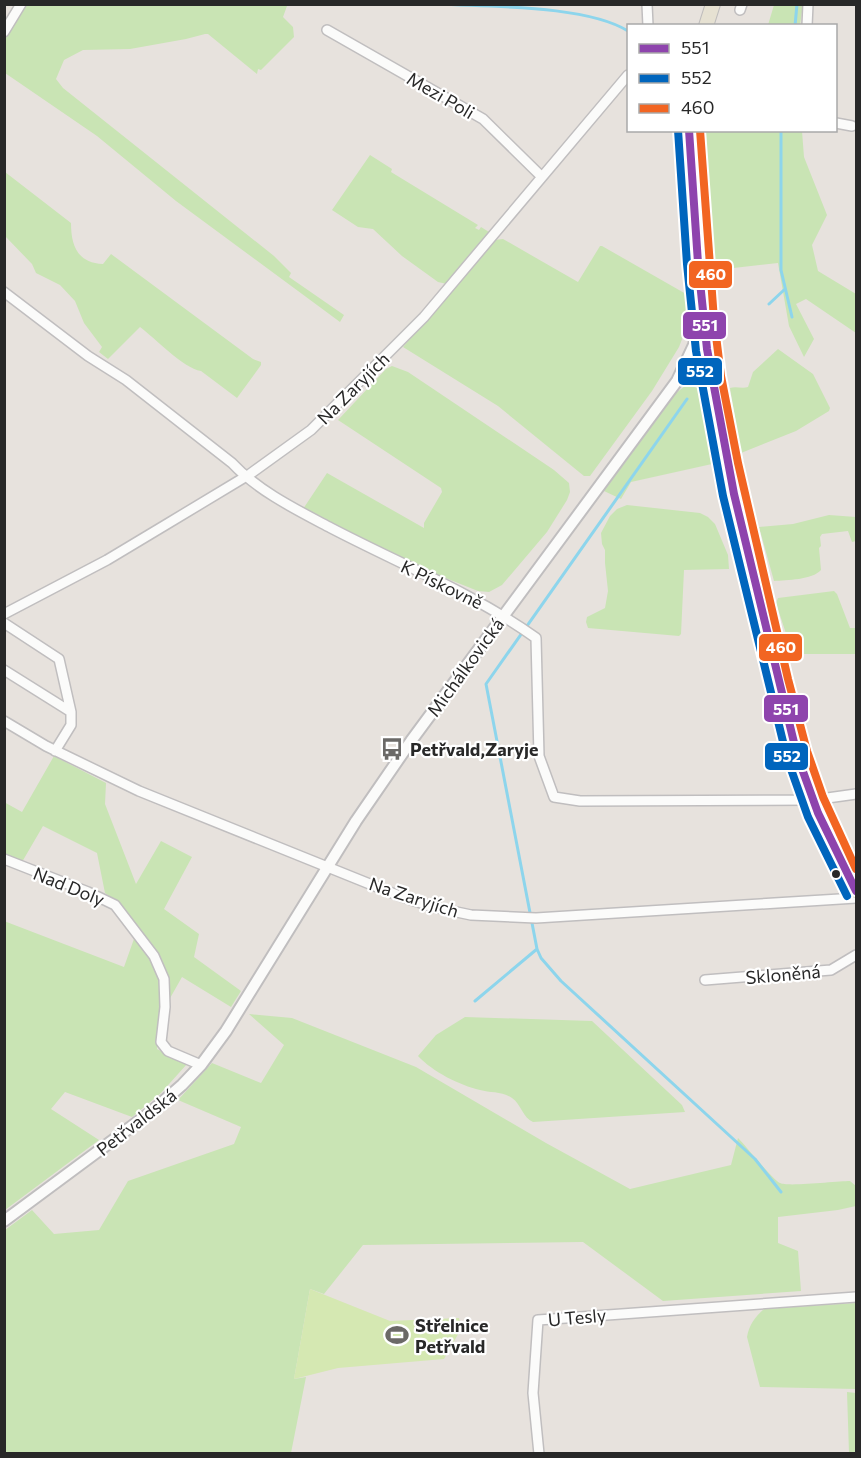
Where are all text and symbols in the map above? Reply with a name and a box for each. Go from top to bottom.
legend [627,24,837,132]
text: 551 [681,36,709,58]
text: 552 [681,66,712,88]
street label: Mezi Poli [403,67,479,123]
text: 460 [681,96,714,118]
line badge: 460 [688,260,733,289]
text: 460 [696,264,726,283]
line badge: 551 [682,311,727,340]
text: 551 [692,315,718,334]
street label: Na Zaryjích [312,347,394,429]
line badge: 552 [677,357,723,386]
text: 552 [686,361,714,380]
street label: K Pískovně [397,555,487,613]
street label: Michálkovická [422,613,508,721]
line badge: 460 [758,633,803,662]
text: 460 [766,637,796,656]
line badge: 551 [763,694,809,723]
text: 551 [773,699,799,718]
bus stop icon: Petřvald,Zaryje [379,736,405,762]
place label: Petřvald,Zaryje [410,738,539,760]
line badge: 552 [764,742,809,771]
text: 552 [773,746,801,765]
street label: Nad Doly [30,862,108,910]
unlabelled marker [830,868,842,880]
street label: Na Zaryjích [366,872,462,922]
street label: Skloněná [745,960,821,988]
street label: Petřvaldská [92,1084,180,1160]
street label: U Tesly [547,1304,607,1330]
place label: Střelnice Petřvald [415,1314,488,1357]
sports icon: Střelnice Petřvald [384,1322,410,1348]

